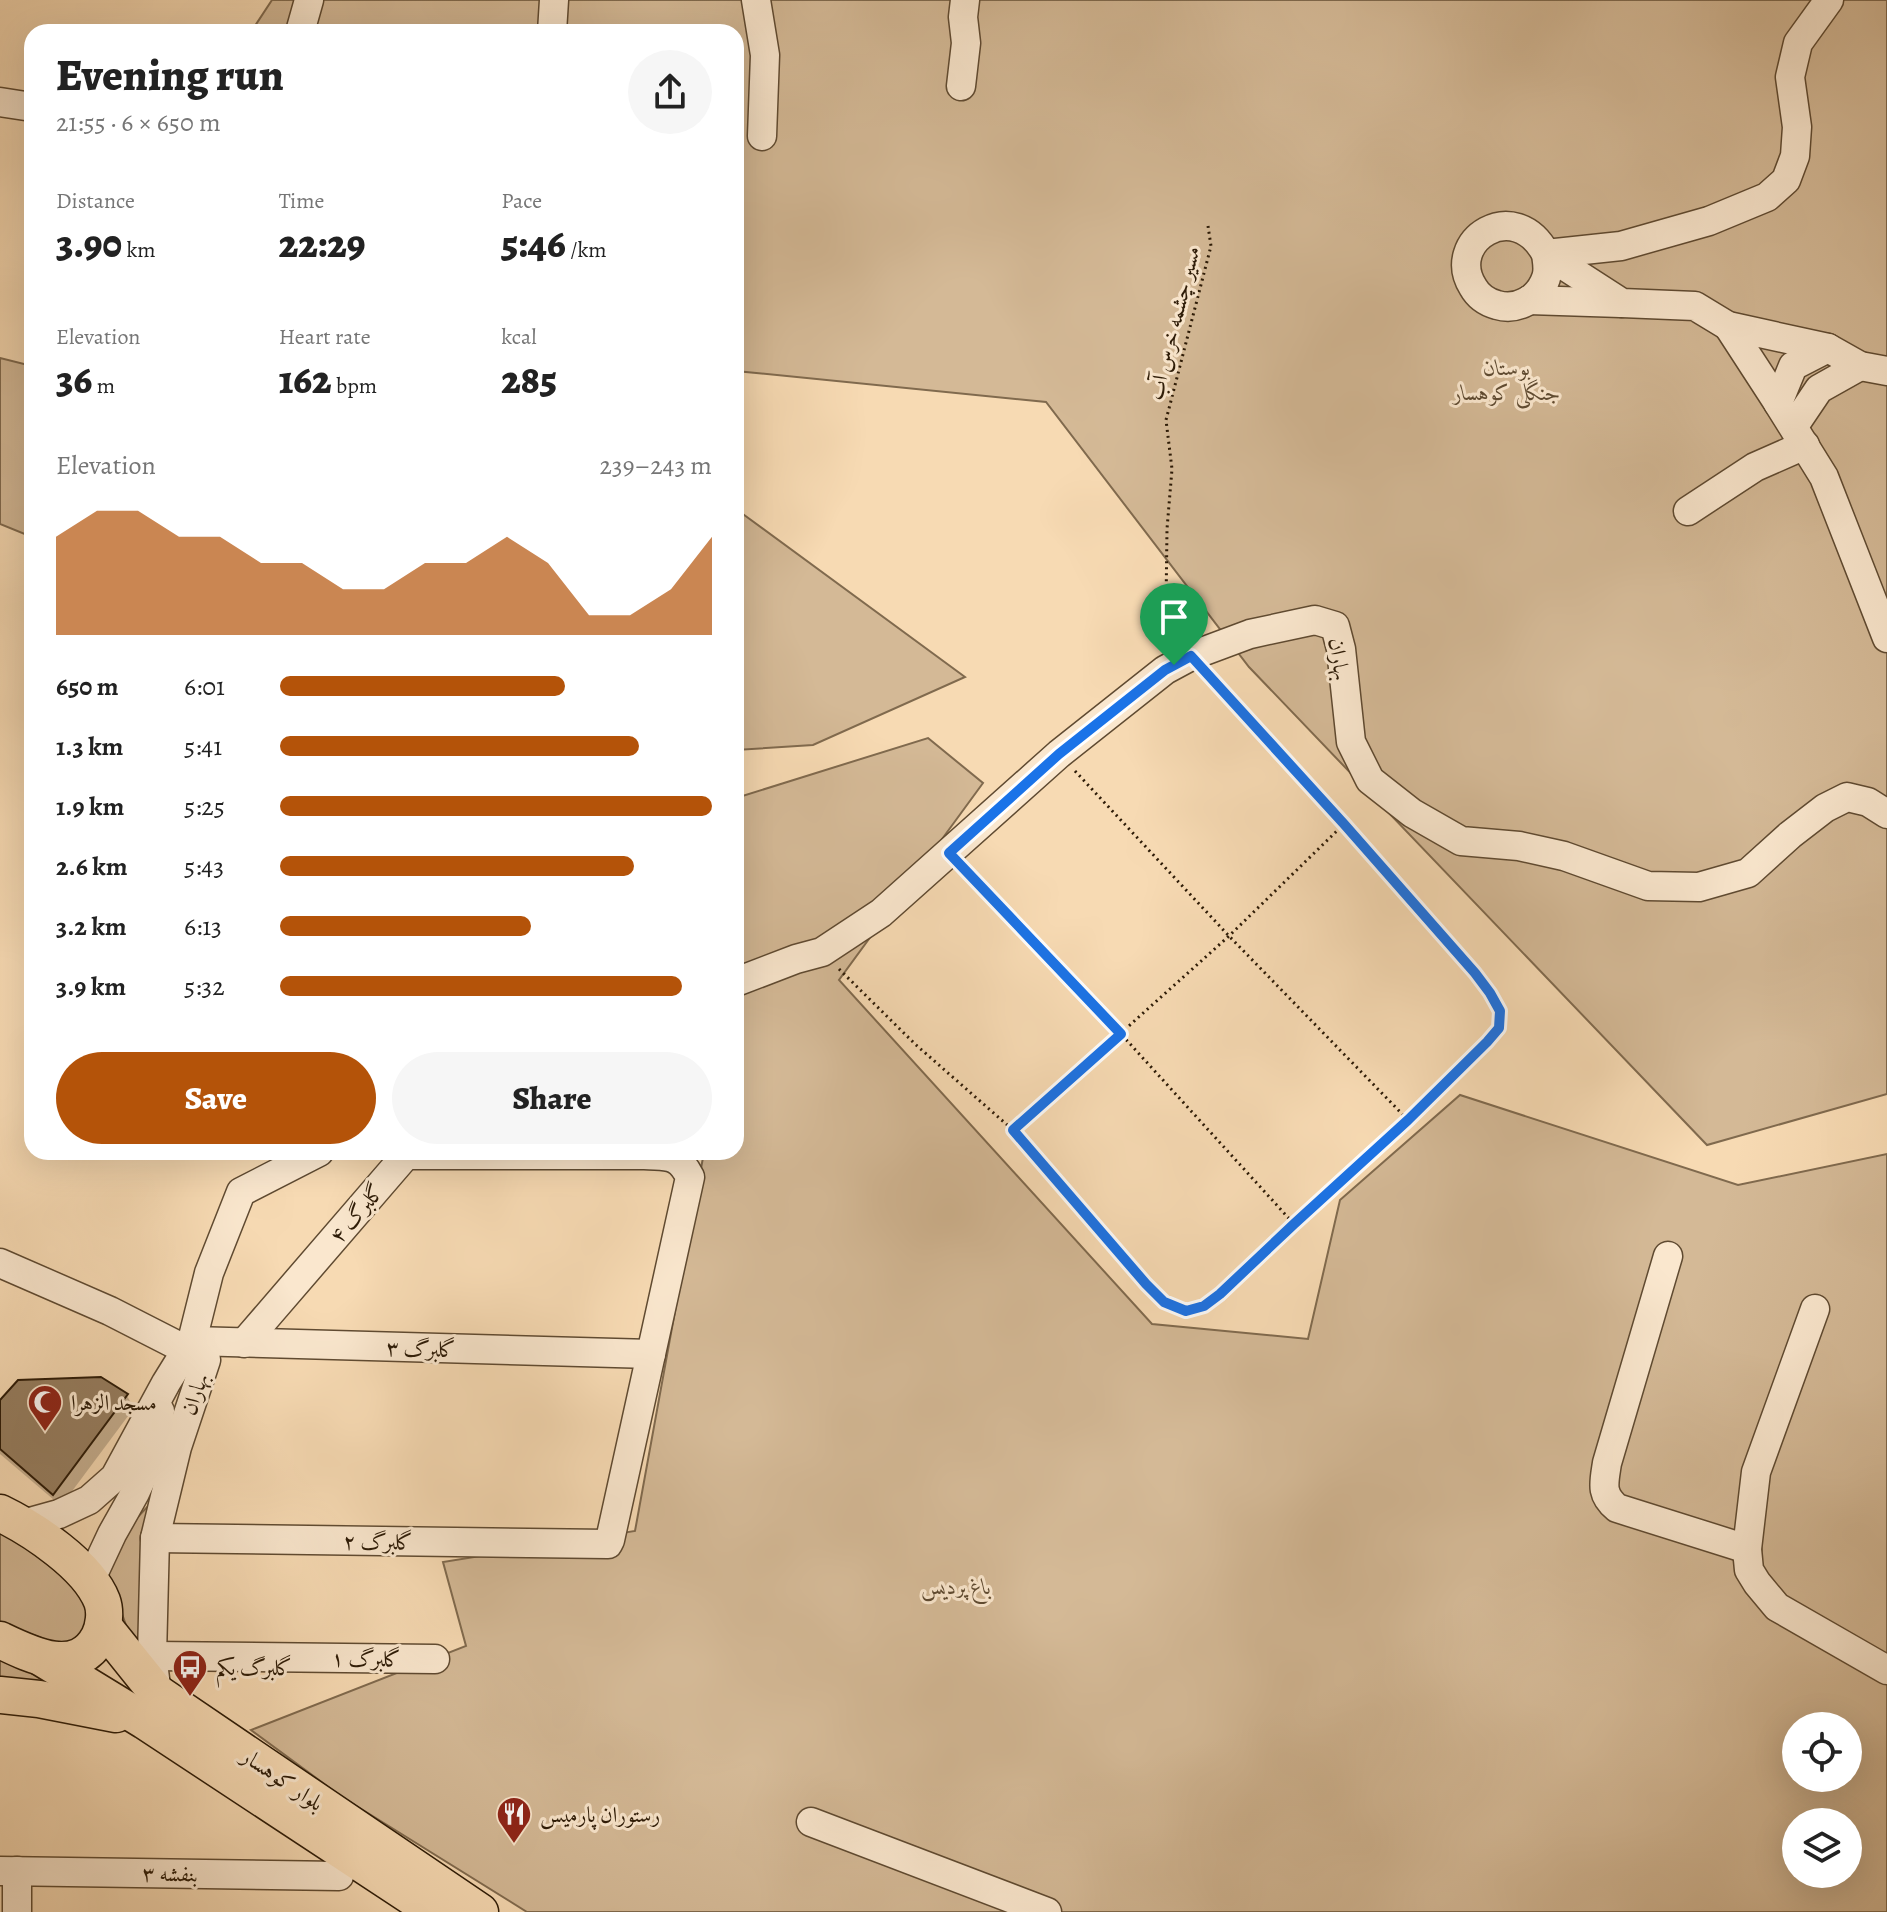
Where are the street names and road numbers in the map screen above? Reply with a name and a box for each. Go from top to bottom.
street label: مسیر چشمه خرس آب [1140,243,1208,403]
street label: بهاران [1321,636,1357,682]
street label: گلبرگ ۴ [323,1178,391,1250]
street label: گلبرگ ۳ [386,1333,456,1365]
street label: بهاران [174,1369,216,1419]
street label: گلبرگ ۲ [343,1526,413,1558]
street label: گلبرگ ۱ [331,1643,401,1675]
street label: بلوار کوهسار [234,1740,329,1818]
street label: بنفشه ۳ [142,1859,198,1889]

